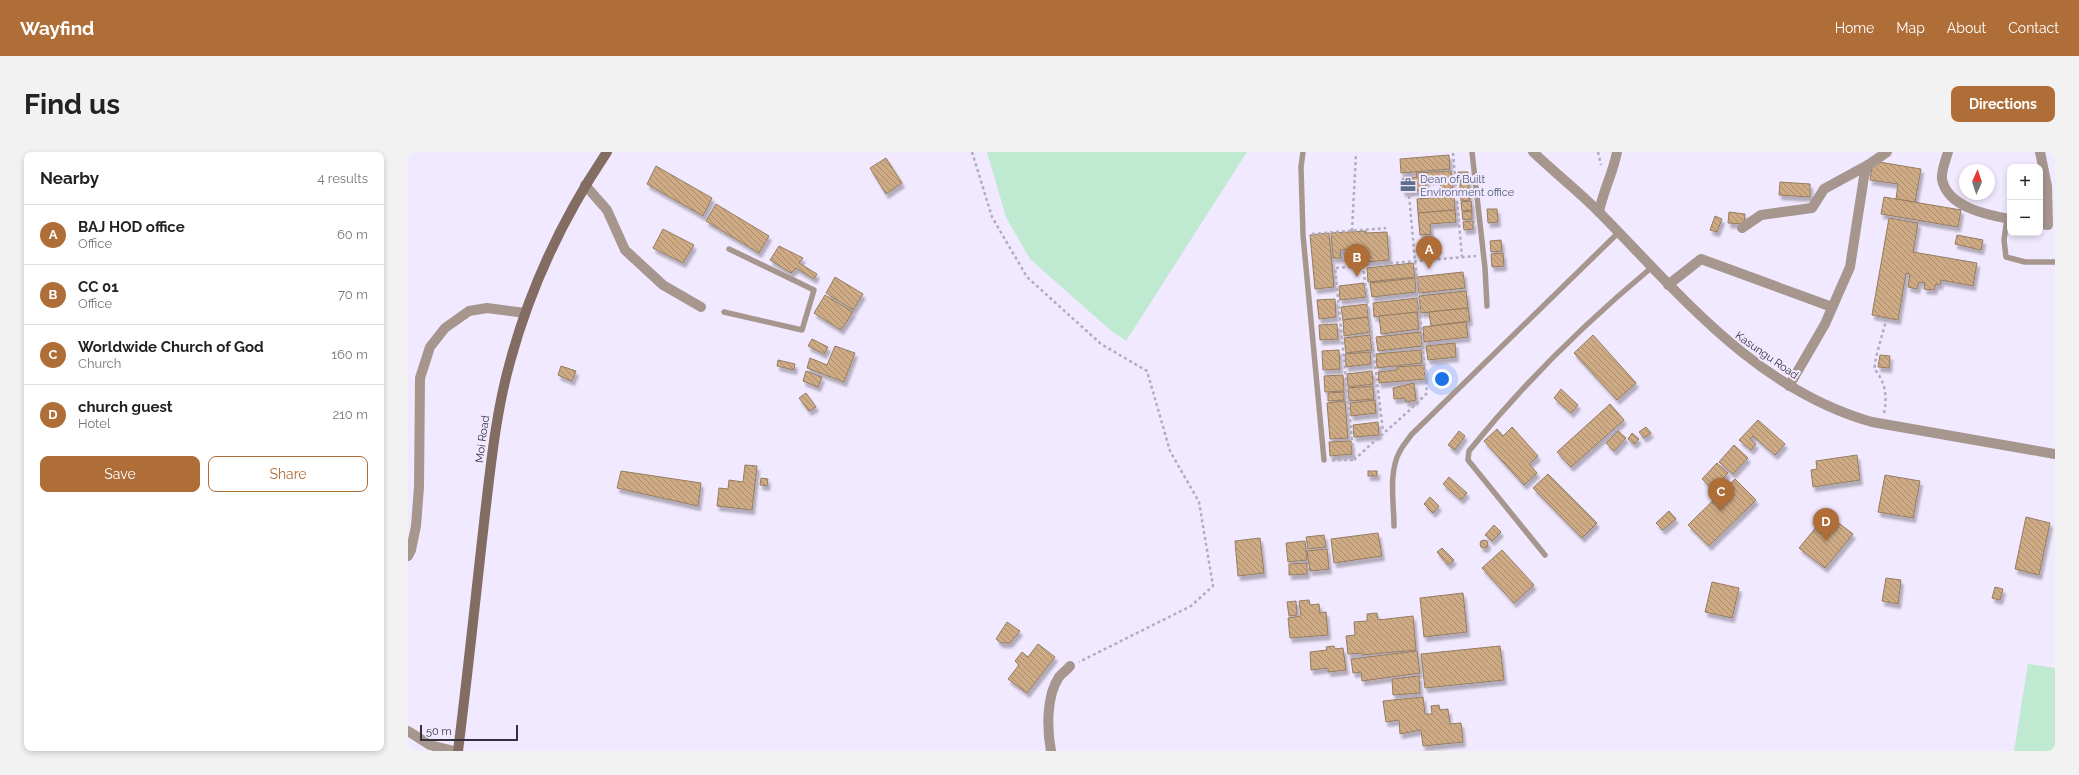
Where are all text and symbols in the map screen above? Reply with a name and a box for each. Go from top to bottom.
text: Wayfind [20,17,94,39]
text: Home [1835,20,1874,36]
text: Map [1896,20,1925,36]
text: About [1947,20,1986,36]
text: Contact [2008,20,2059,36]
button: Directions [1951,86,2055,122]
text: Find us [24,88,120,121]
north arrow [1959,164,1995,200]
map controls [2007,164,2043,236]
button: + [2007,164,2043,200]
text: Nearby [40,168,99,188]
text: 4 results [317,171,368,186]
place label: Dean of Built Environment office [1420,173,1515,199]
office icon: Dean of Built Environment office [1399,176,1417,194]
button: − [2007,200,2043,236]
text: BAJ HOD office [78,218,185,236]
text: A [49,227,57,242]
text: 60 m [337,227,368,242]
text: Office [78,236,112,251]
pin: A [1416,236,1442,269]
pin: B [1344,244,1370,277]
text: CC 01 [78,278,119,296]
text: B [49,287,57,302]
text: 70 m [338,287,368,302]
text: Office [78,296,112,311]
street label: Kasungu Road [1733,329,1801,382]
text: Worldwide Church of God [78,338,264,356]
text: C [49,347,57,362]
text: 160 m [331,347,368,362]
text: Church [78,356,121,371]
your location [1432,369,1452,389]
text: church guest [78,398,173,416]
text: D [48,407,58,422]
text: 210 m [332,407,368,422]
street label: Moi Road [473,414,492,464]
text: Hotel [78,416,111,431]
button: Save [40,456,200,492]
button: Share [208,456,368,492]
pin: C [1708,478,1734,511]
pin: D [1813,508,1839,541]
scale bar [420,723,518,742]
text: 50 m [426,725,452,738]

